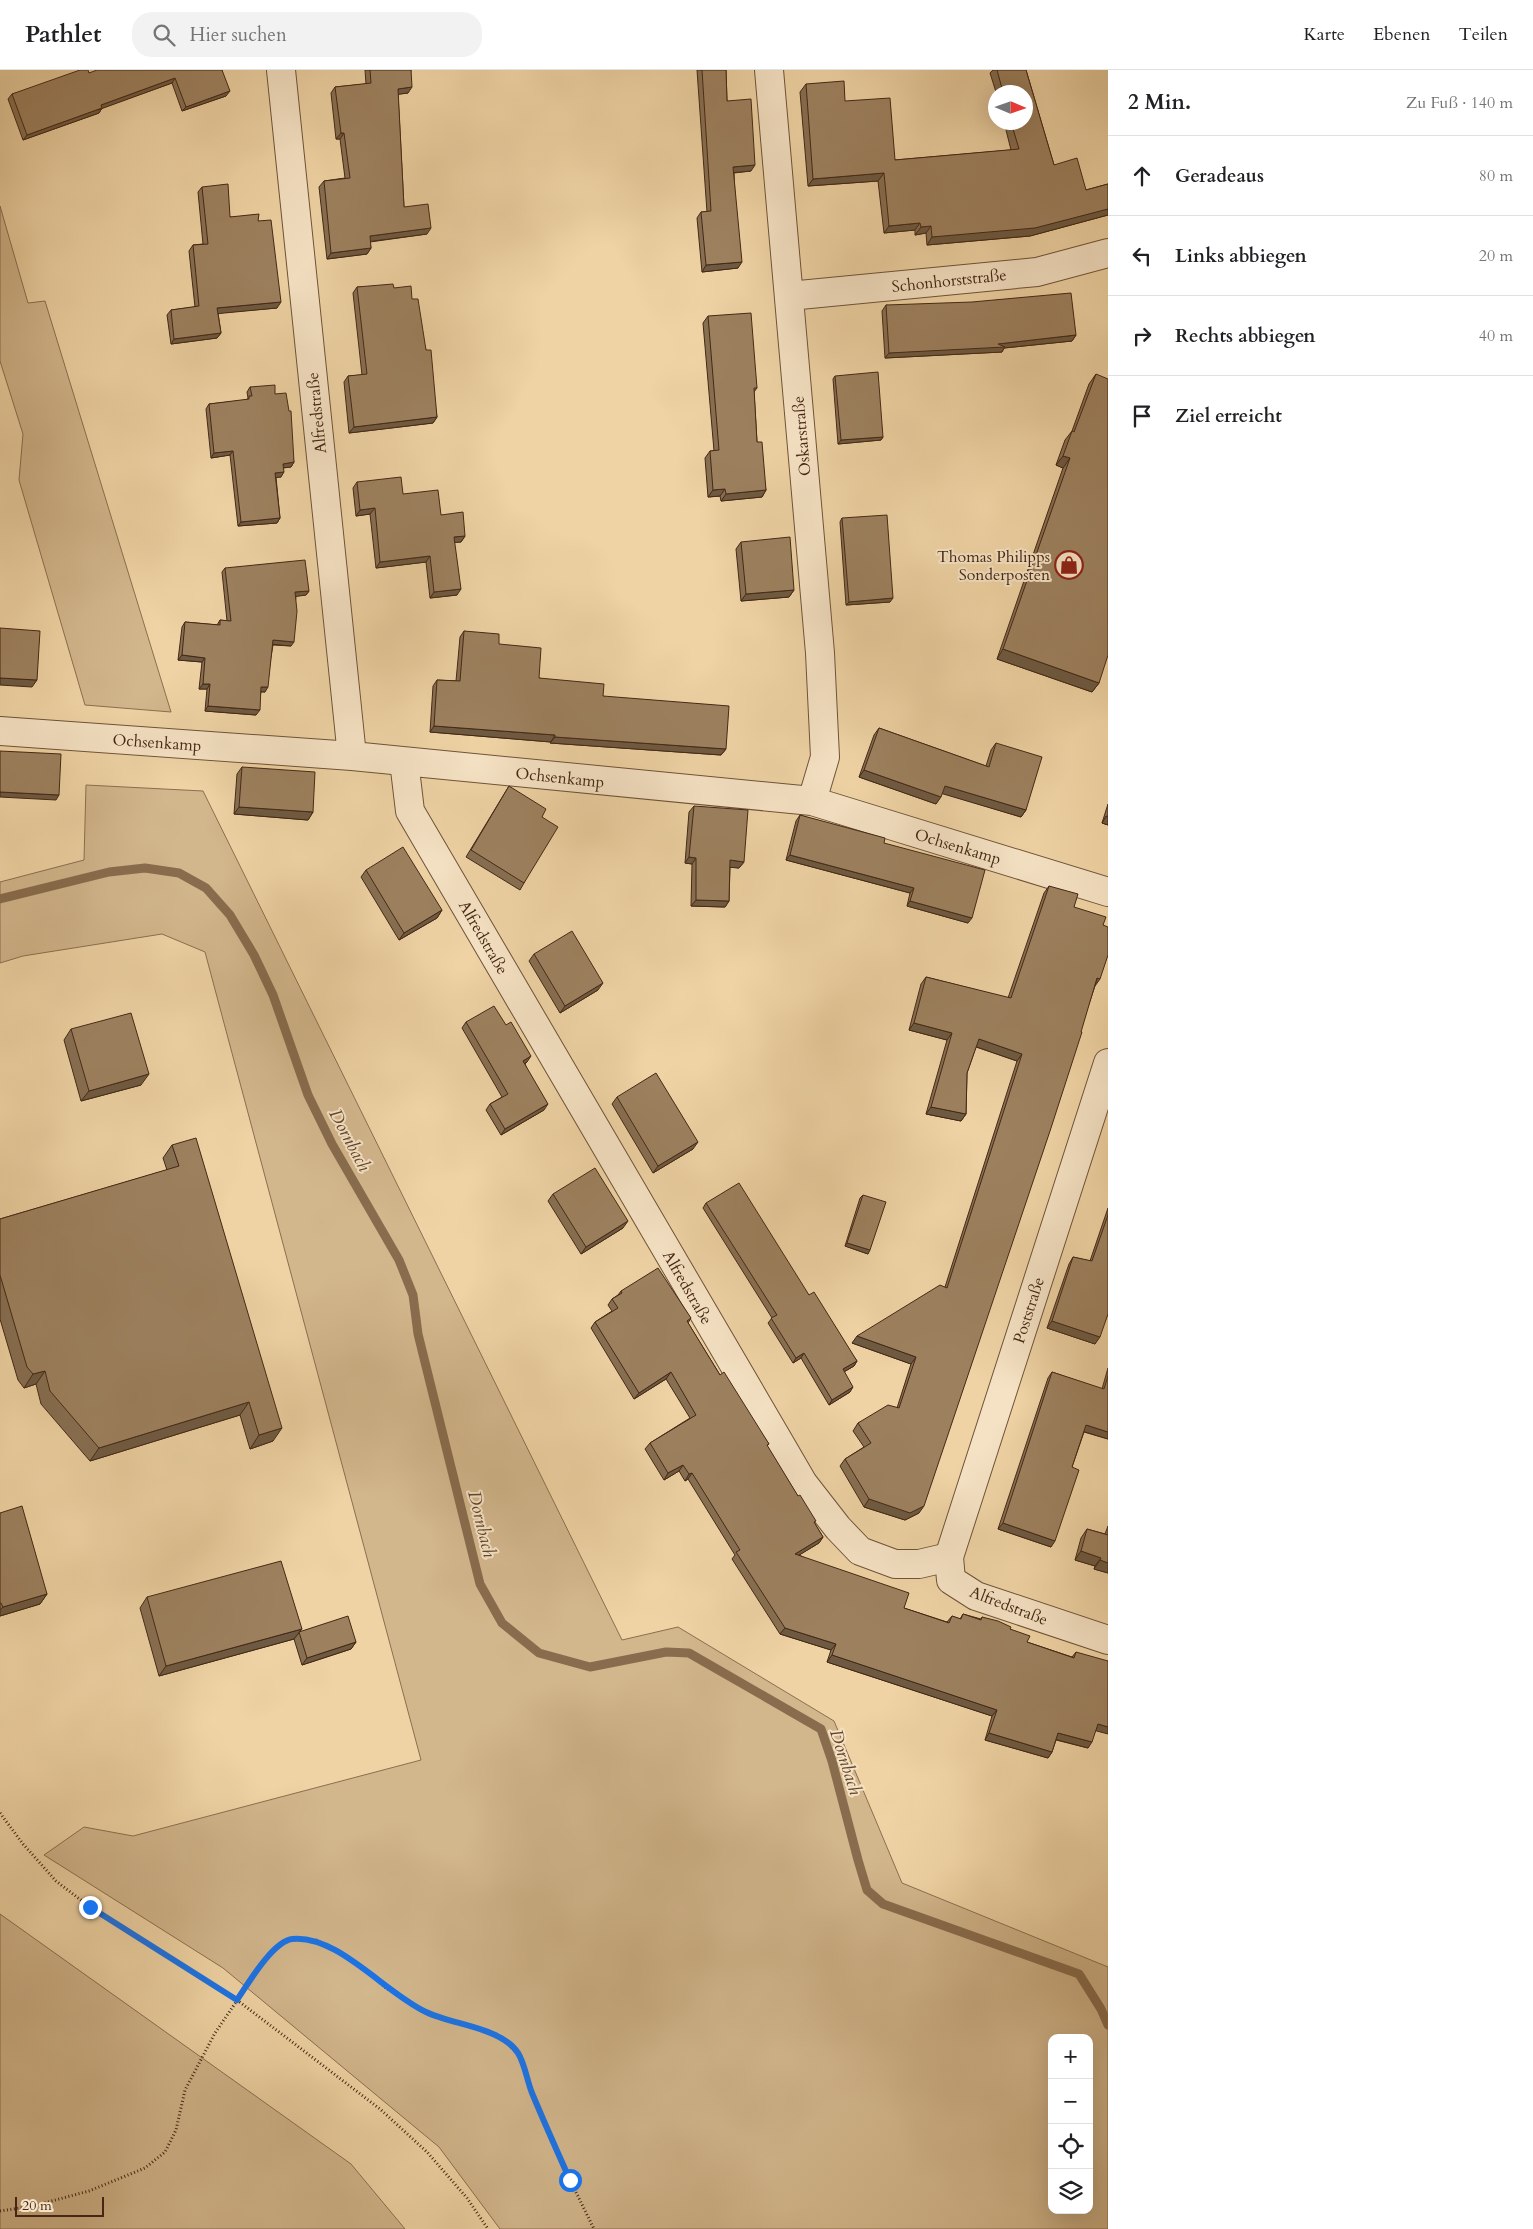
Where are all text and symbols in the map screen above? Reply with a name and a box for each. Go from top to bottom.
search box [132,12,482,57]
text: Pathlet [25,18,102,51]
icon: search [150,21,178,49]
text: Hier suchen [190,22,287,48]
text: Karte [1303,22,1345,47]
text: Ebenen [1373,22,1431,47]
text: Teilen [1459,22,1508,47]
north arrow [988,85,1033,130]
text: 2 Min. [1128,88,1191,117]
text: Zu Fuß · 140 m [1406,92,1513,114]
icon: ahead [1128,162,1156,190]
text: Geradeaus [1175,163,1264,189]
text: 80 m [1479,165,1513,187]
icon: left [1128,242,1156,270]
text: Links abbiegen [1175,243,1307,269]
text: 20 m [1479,245,1513,267]
street label: Schonhorststraße [891,264,1008,298]
icon: right [1128,322,1156,350]
text: Rechts abbiegen [1175,323,1316,349]
text: 40 m [1479,325,1513,347]
street label: Alfredstraße [302,371,332,455]
street label: Oskarstraße [788,395,816,477]
icon: arrive [1128,402,1156,430]
text: Ziel erreicht [1175,403,1282,429]
place label: Thomas Philipps Sonderposten [937,546,1050,586]
shop icon: Thomas Philipps Sonderposten [1054,550,1084,580]
street label: Ochsenkamp [112,729,202,757]
street label: Ochsenkamp [514,762,605,794]
street label: Ochsenkamp [912,823,1004,871]
street label: Alfredstraße [453,897,513,978]
water label: Dornbach [323,1104,377,1176]
street label: Alfredstraße [657,1247,717,1328]
street label: Poststraße [1008,1274,1050,1346]
water label: Dornbach [461,1488,502,1560]
street label: Alfredstraße [966,1581,1051,1631]
water label: Dornbach [823,1726,868,1799]
route end [79,1896,102,1919]
map controls [1048,2034,1093,2214]
button: + [1048,2034,1093,2079]
button: − [1048,2079,1093,2124]
button: locate [1048,2124,1093,2169]
route start [559,2169,582,2192]
button: layers [1048,2169,1093,2214]
scale bar [15,2194,104,2217]
text: 20 m [22,2196,52,2215]

